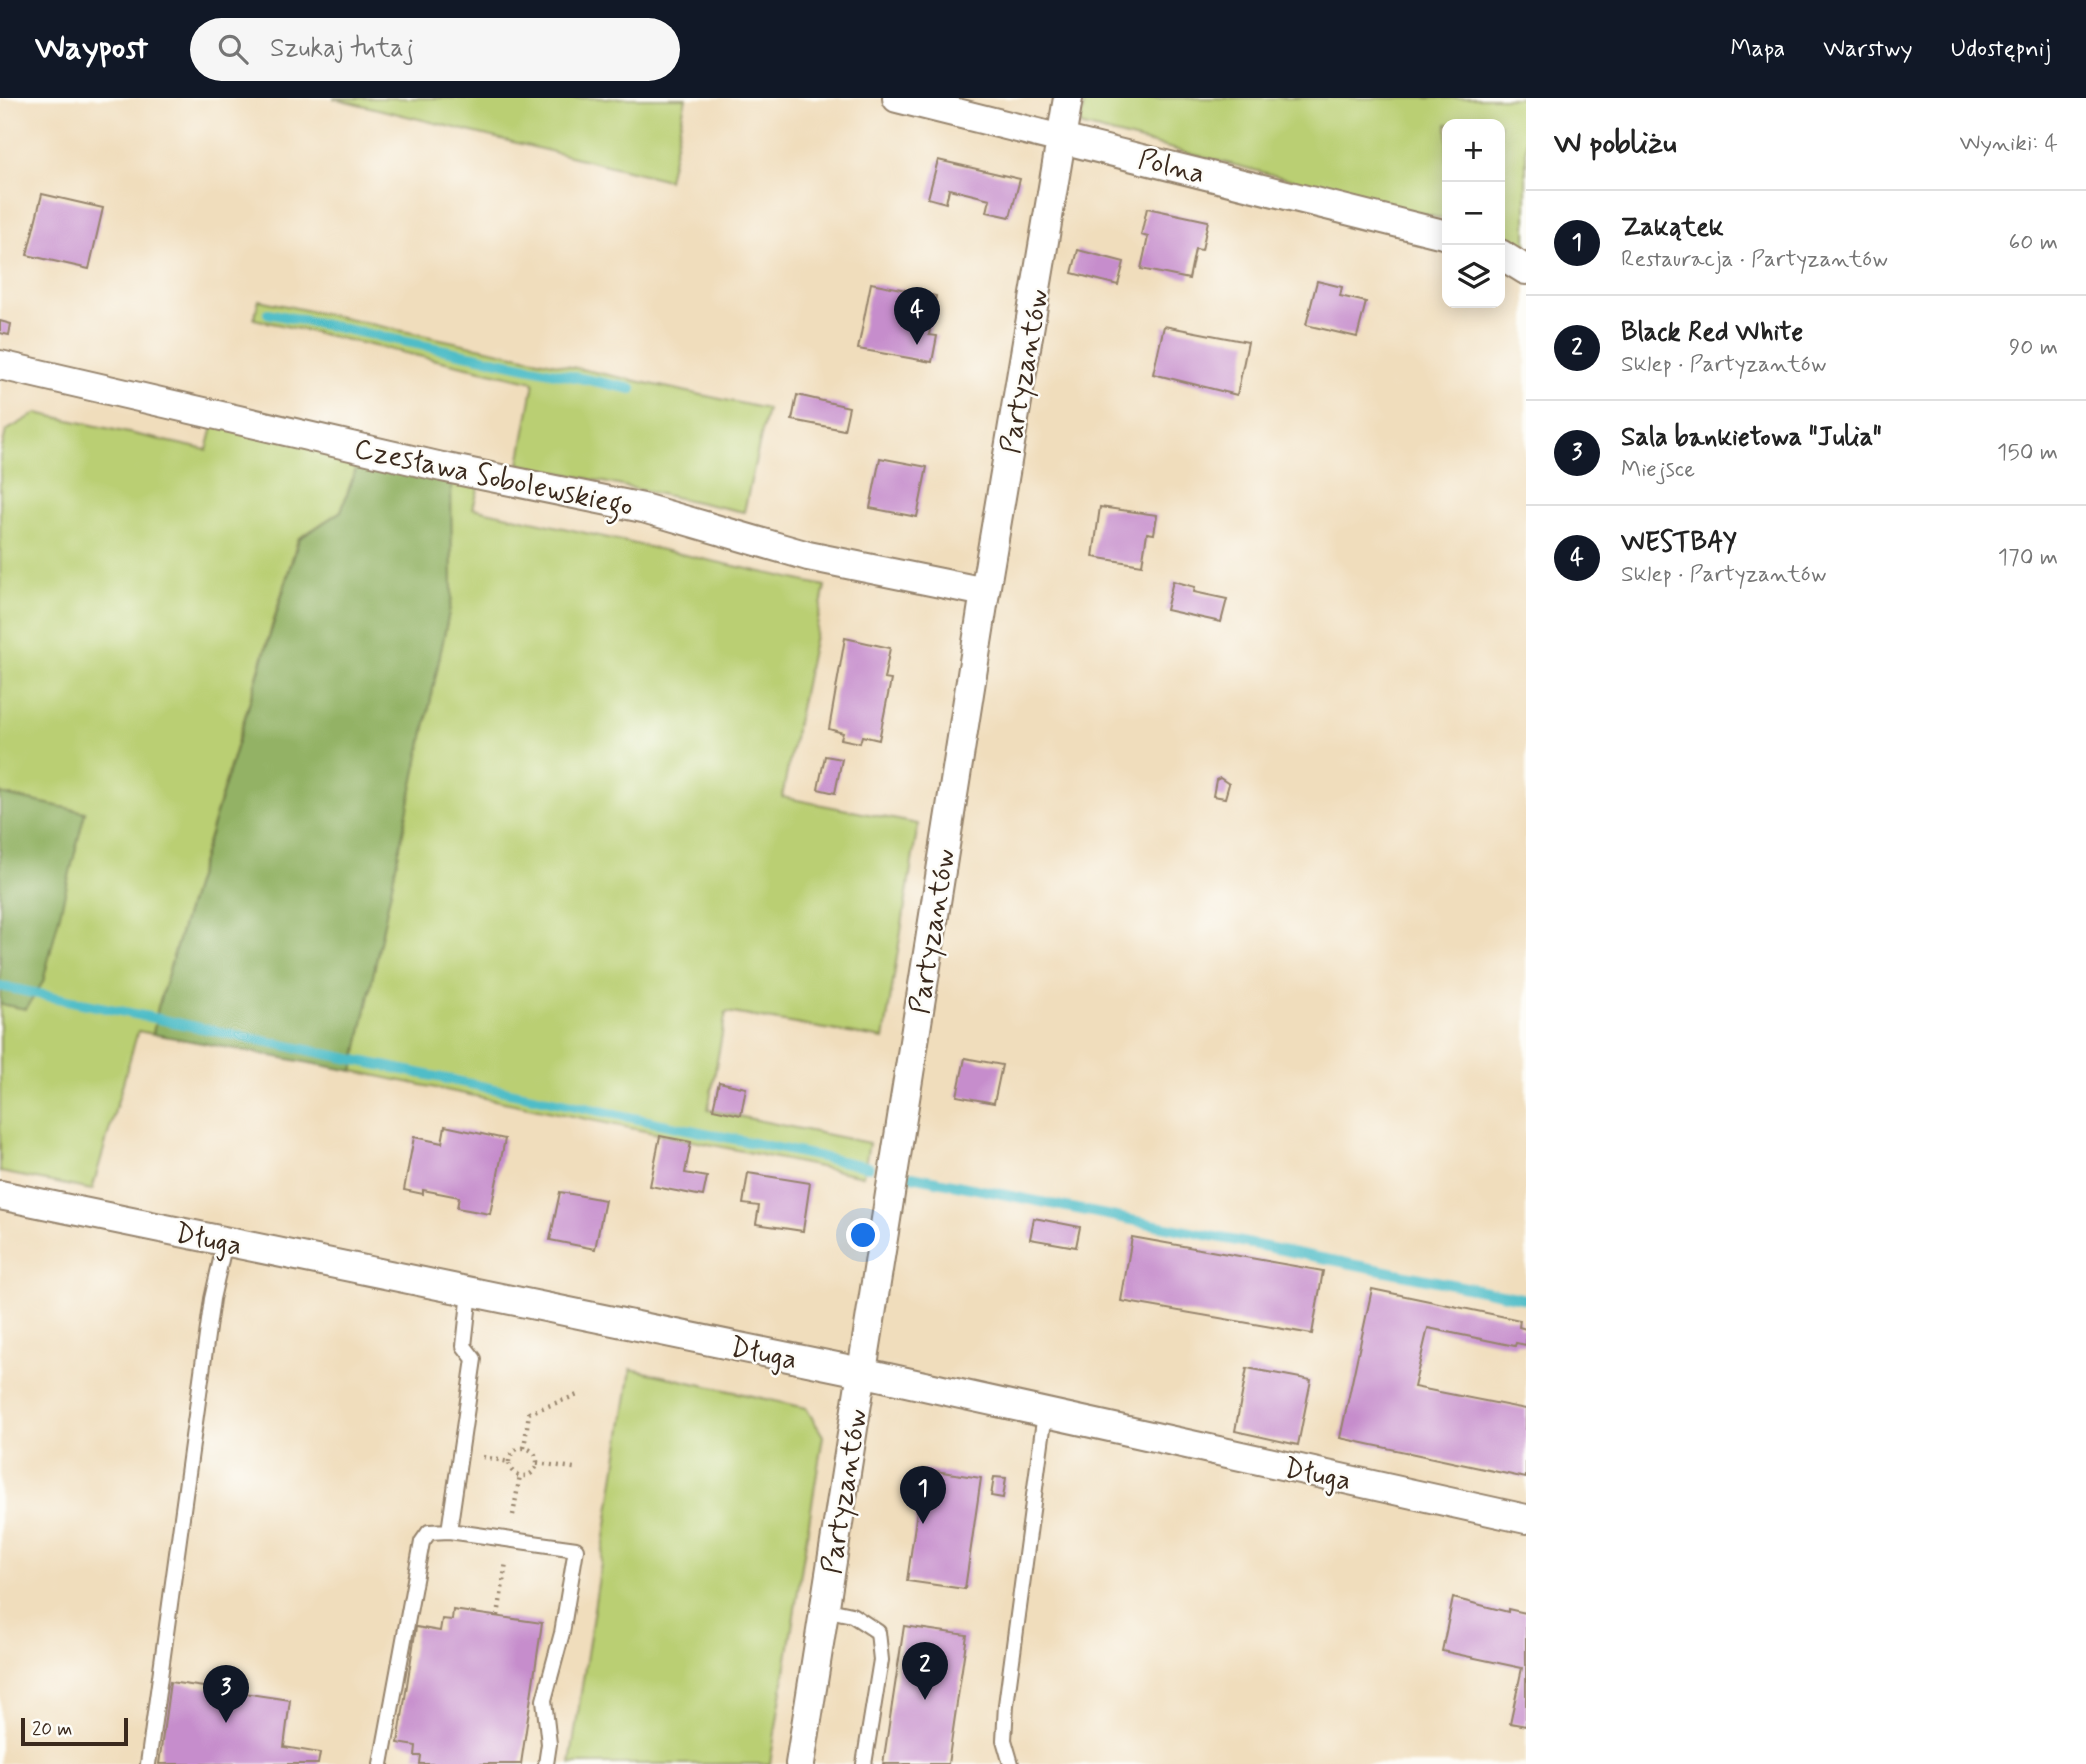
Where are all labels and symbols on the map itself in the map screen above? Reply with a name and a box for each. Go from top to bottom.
street label: Polna [1134,141,1208,193]
street label: Partyzantów [993,286,1058,457]
pin: 4 [894,287,940,345]
street label: Czesława Sobolewskiego [350,431,636,529]
street label: Partyzantów [902,846,965,1017]
street label: Długa [172,1215,245,1266]
your location [846,1218,880,1252]
street label: Długa [727,1329,800,1380]
street label: Partyzantów [814,1406,877,1577]
street label: Długa [1281,1450,1354,1501]
pin: 1 [900,1466,946,1524]
pin: 2 [902,1642,948,1700]
pin: 3 [203,1665,249,1723]
scale bar [21,1715,128,1747]

